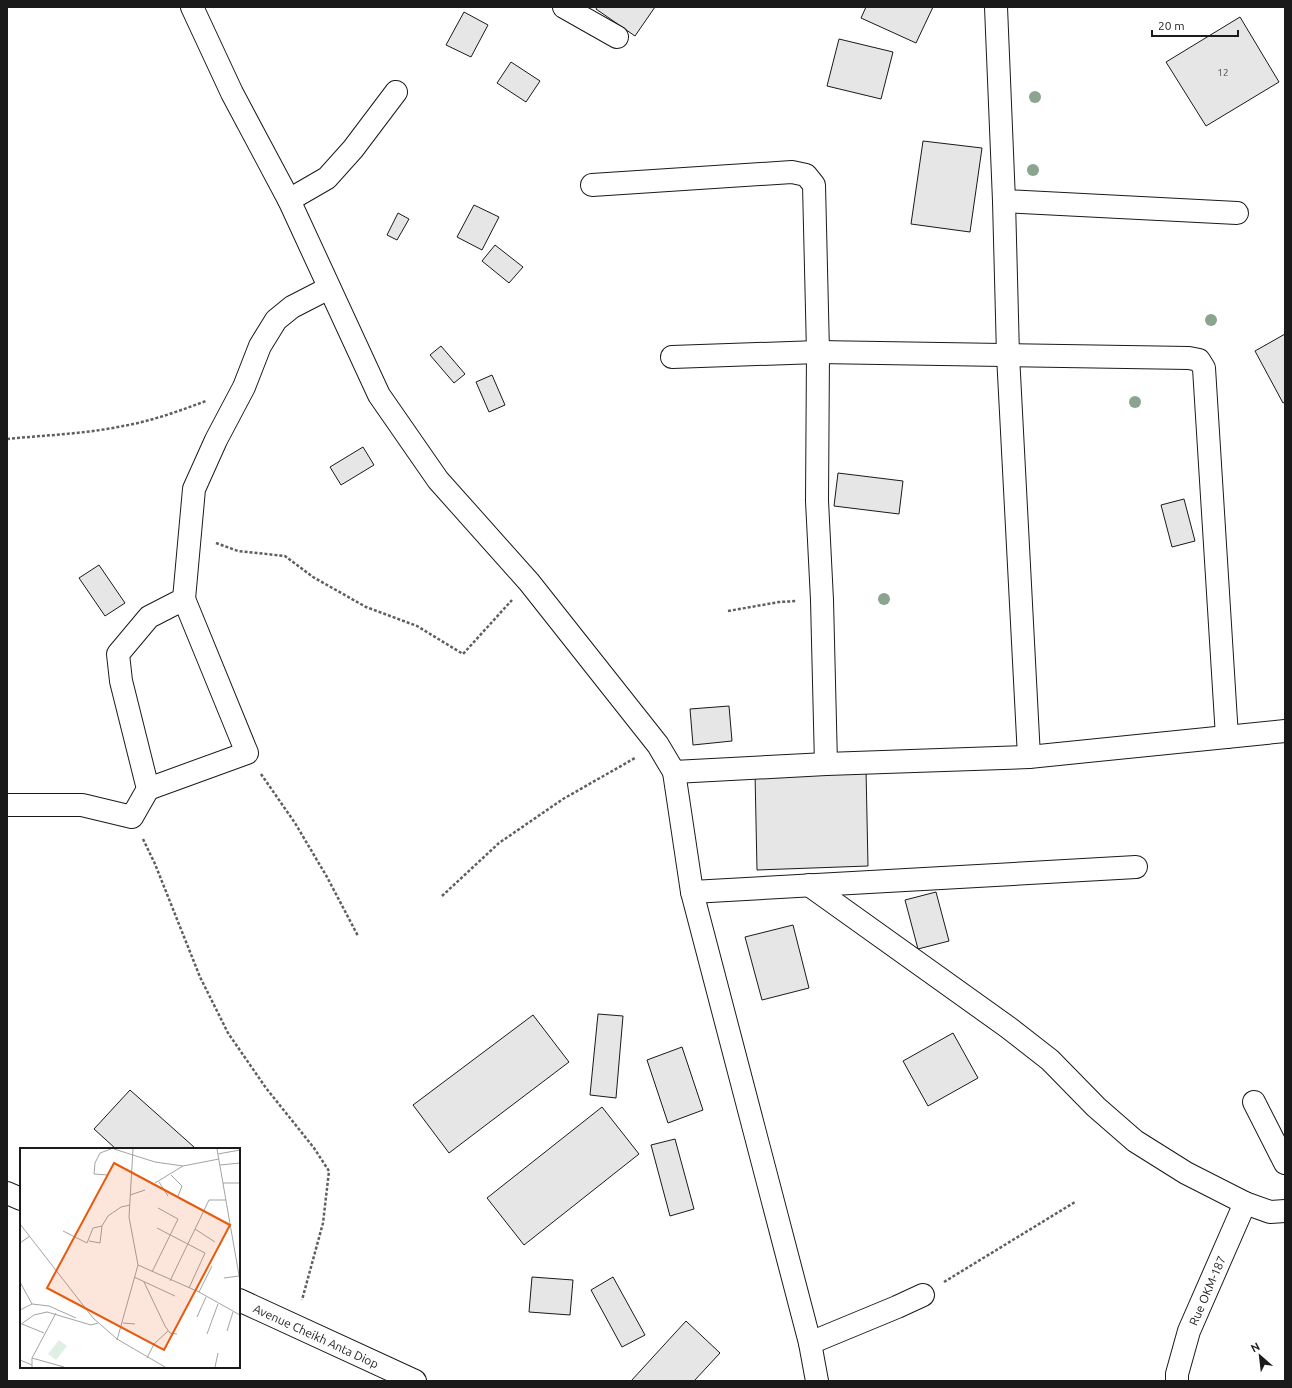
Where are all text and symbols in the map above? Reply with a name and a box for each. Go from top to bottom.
scale bar [1152,12,1238,38]
text: 20 m [1158,19,1185,32]
house number: 12 [1217,67,1229,78]
inset map [20,1148,240,1368]
street label: Rue OKM-187 [1186,1254,1228,1327]
street label: Avenue Cheikh Anta Diop [252,1301,381,1370]
north arrow [1240,1336,1280,1376]
text: N [1249,1340,1262,1354]

